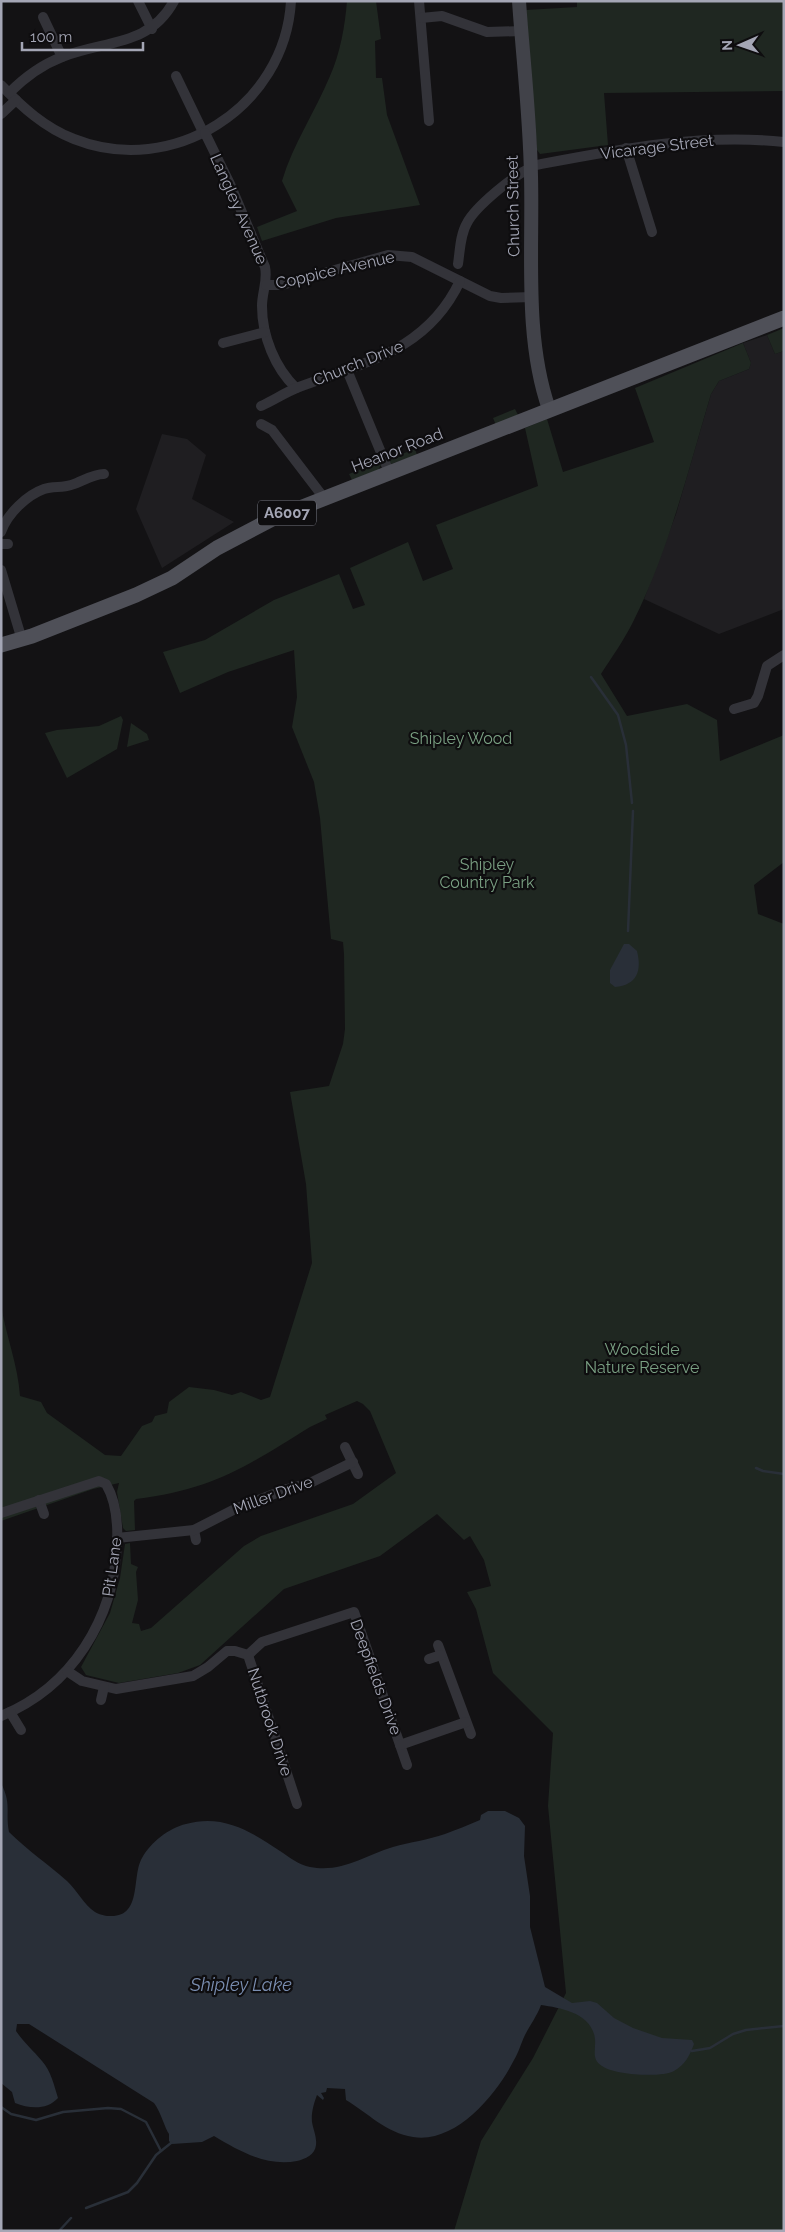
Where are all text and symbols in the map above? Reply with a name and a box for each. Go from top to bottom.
scale bar [22,20,144,52]
north arrow [715,20,765,70]
text: 100 m [30,28,72,46]
text: N [719,40,735,51]
street label: Vicarage Street [599,131,715,163]
street label: Langley Avenue [206,151,272,267]
street label: Church Street [503,154,523,257]
street label: Coppice Avenue [274,247,396,293]
street label: Church Drive [310,336,406,390]
street label: Heanor Road [349,424,445,476]
road number: A6007 [258,500,316,526]
park label: Shipley Wood [410,729,512,748]
park label: Shipley Country Park [439,855,535,892]
park label: Woodside Nature Reserve [585,1340,699,1377]
street label: Miller Drive [231,1472,315,1518]
street label: Pit Lane [98,1536,126,1598]
street label: Deepfields Drive [346,1617,406,1737]
street label: Nutbrook Drive [244,1666,296,1778]
water label: Shipley Lake [189,1974,292,1995]

